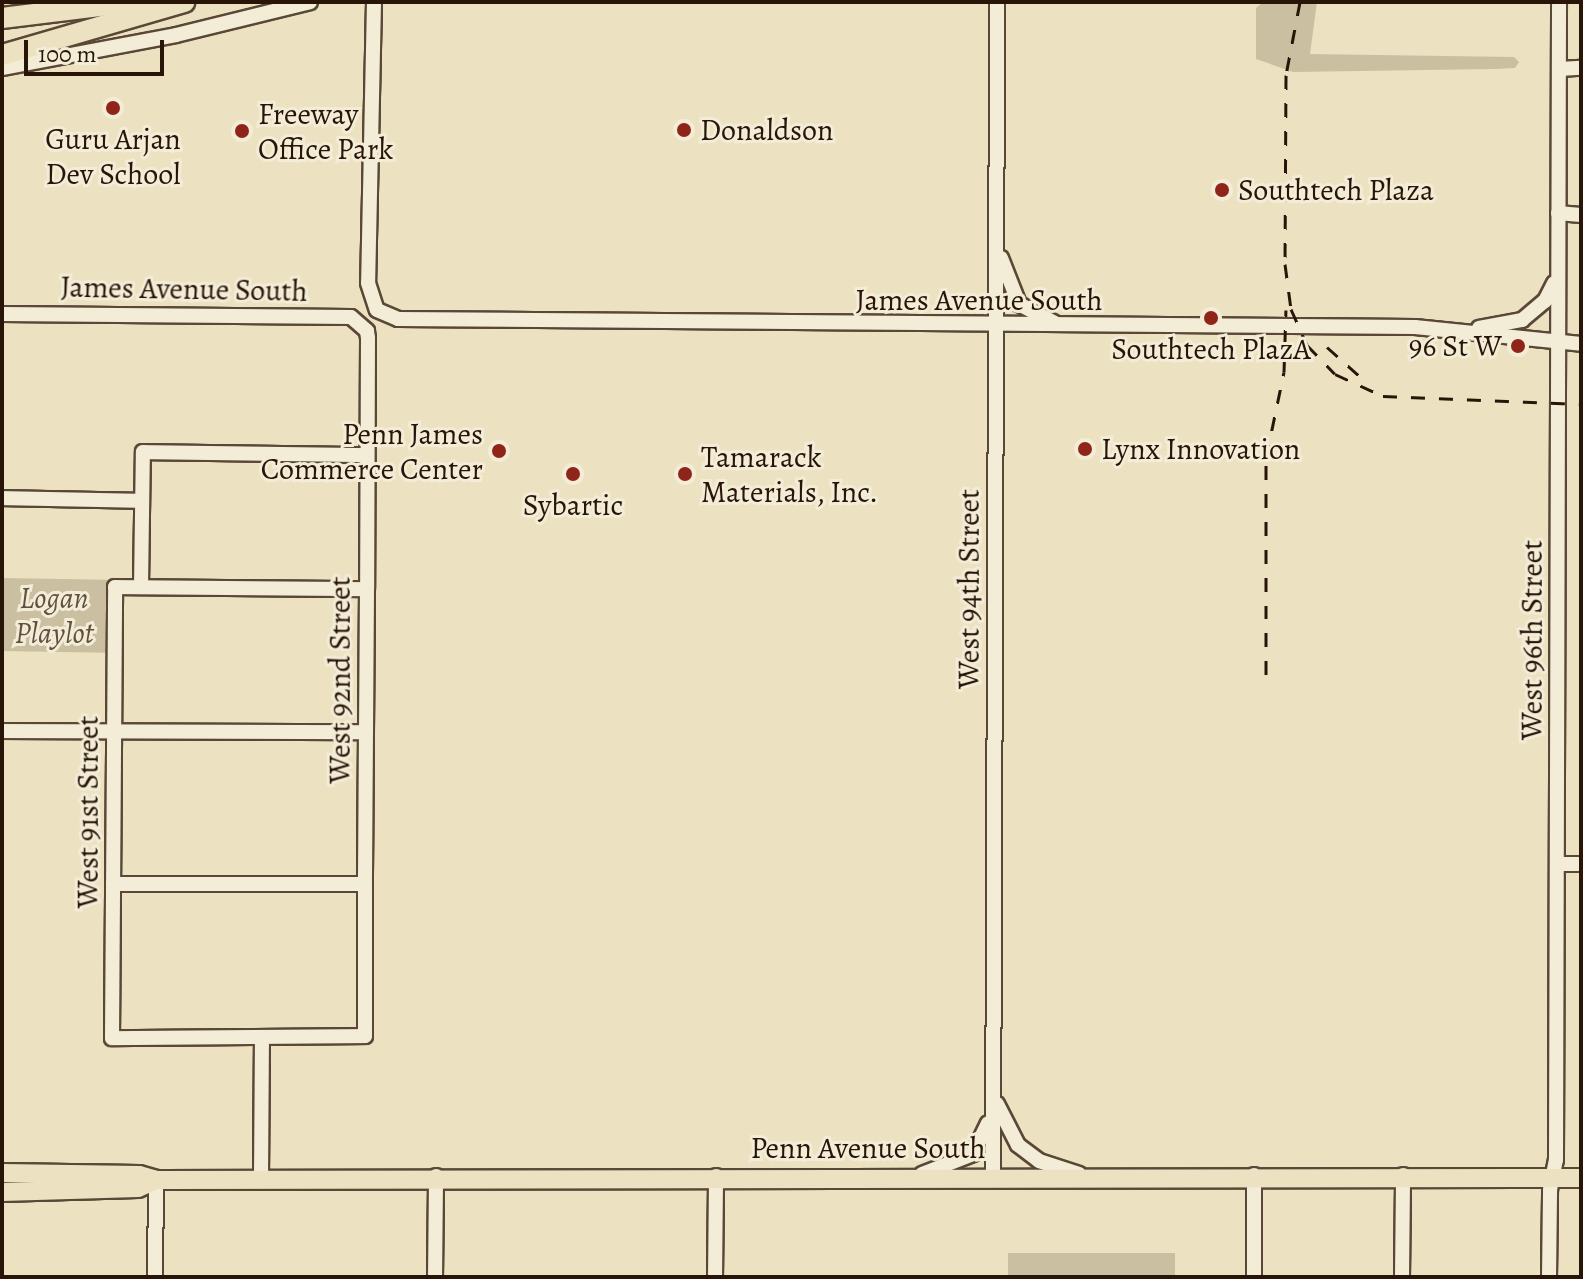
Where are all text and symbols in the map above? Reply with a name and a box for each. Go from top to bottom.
scale bar [28,24,168,74]
text: 100 m [38,38,97,70]
place label: Freeway Office Park [258,96,393,166]
marker: Guru Arjan Dev School [104,99,122,117]
place label: Donaldson [700,112,833,148]
place label: Guru Arjan Dev School [45,121,181,192]
marker: Donaldson [675,121,693,139]
marker: Freeway Office Park [233,122,251,140]
place label: Southtech Plaza [1238,172,1434,208]
marker: Southtech Plaza [1213,181,1231,199]
street label: James Avenue South [60,269,308,309]
street label: James Avenue South [856,282,1102,318]
marker: Southtech PlazA [1202,309,1220,327]
place label: 96 St W [1409,328,1502,364]
place label: Southtech PlazA [1111,331,1311,367]
marker: 96 St W [1509,337,1527,355]
place label: Penn James Commerce Center [261,416,483,486]
place label: Lynx Innovation [1101,431,1300,467]
place label: Tamarack Materials, Inc. [701,439,879,510]
marker: Lynx Innovation [1076,440,1094,458]
marker: Penn James Commerce Center [490,442,508,460]
marker: Sybartic [564,465,582,483]
marker: Tamarack Materials, Inc. [676,465,694,483]
place label: Sybartic [523,487,623,523]
street label: West 94th Street [951,489,987,689]
street label: West 96th Street [1514,540,1550,740]
street label: West 92nd Street [322,576,358,784]
park label: Logan Playlot [15,580,93,650]
street label: West 91st Street [70,716,106,908]
street label: Penn Avenue South [750,1130,986,1166]

